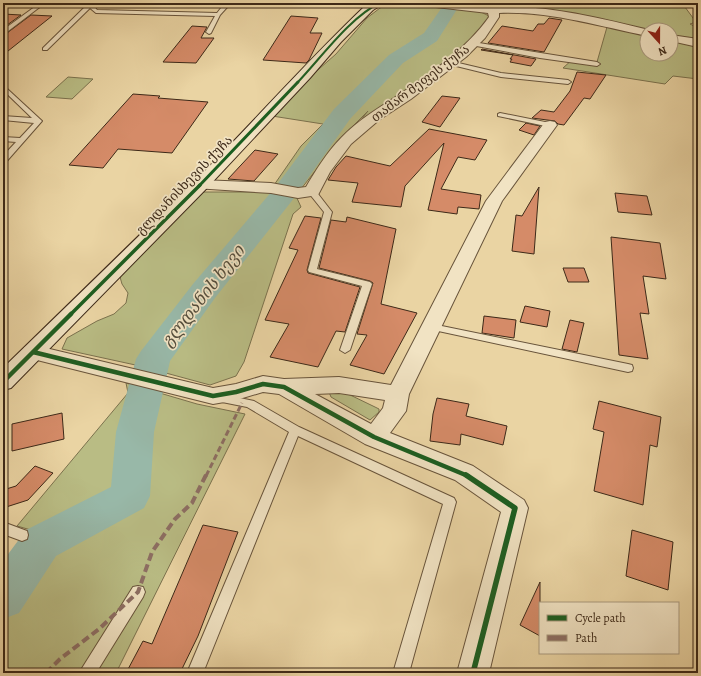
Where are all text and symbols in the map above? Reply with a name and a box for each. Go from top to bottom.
north arrow [639,22,679,62]
street label: თამარ მეფეს ქუჩა [367,40,473,126]
text: N [656,42,669,59]
street label: გლდანისხევის ქუჩა [132,132,236,238]
water label: გლდანის ხევი [156,239,251,352]
legend [539,602,679,654]
text: Cycle path [575,610,626,626]
text: Path [575,630,598,646]

